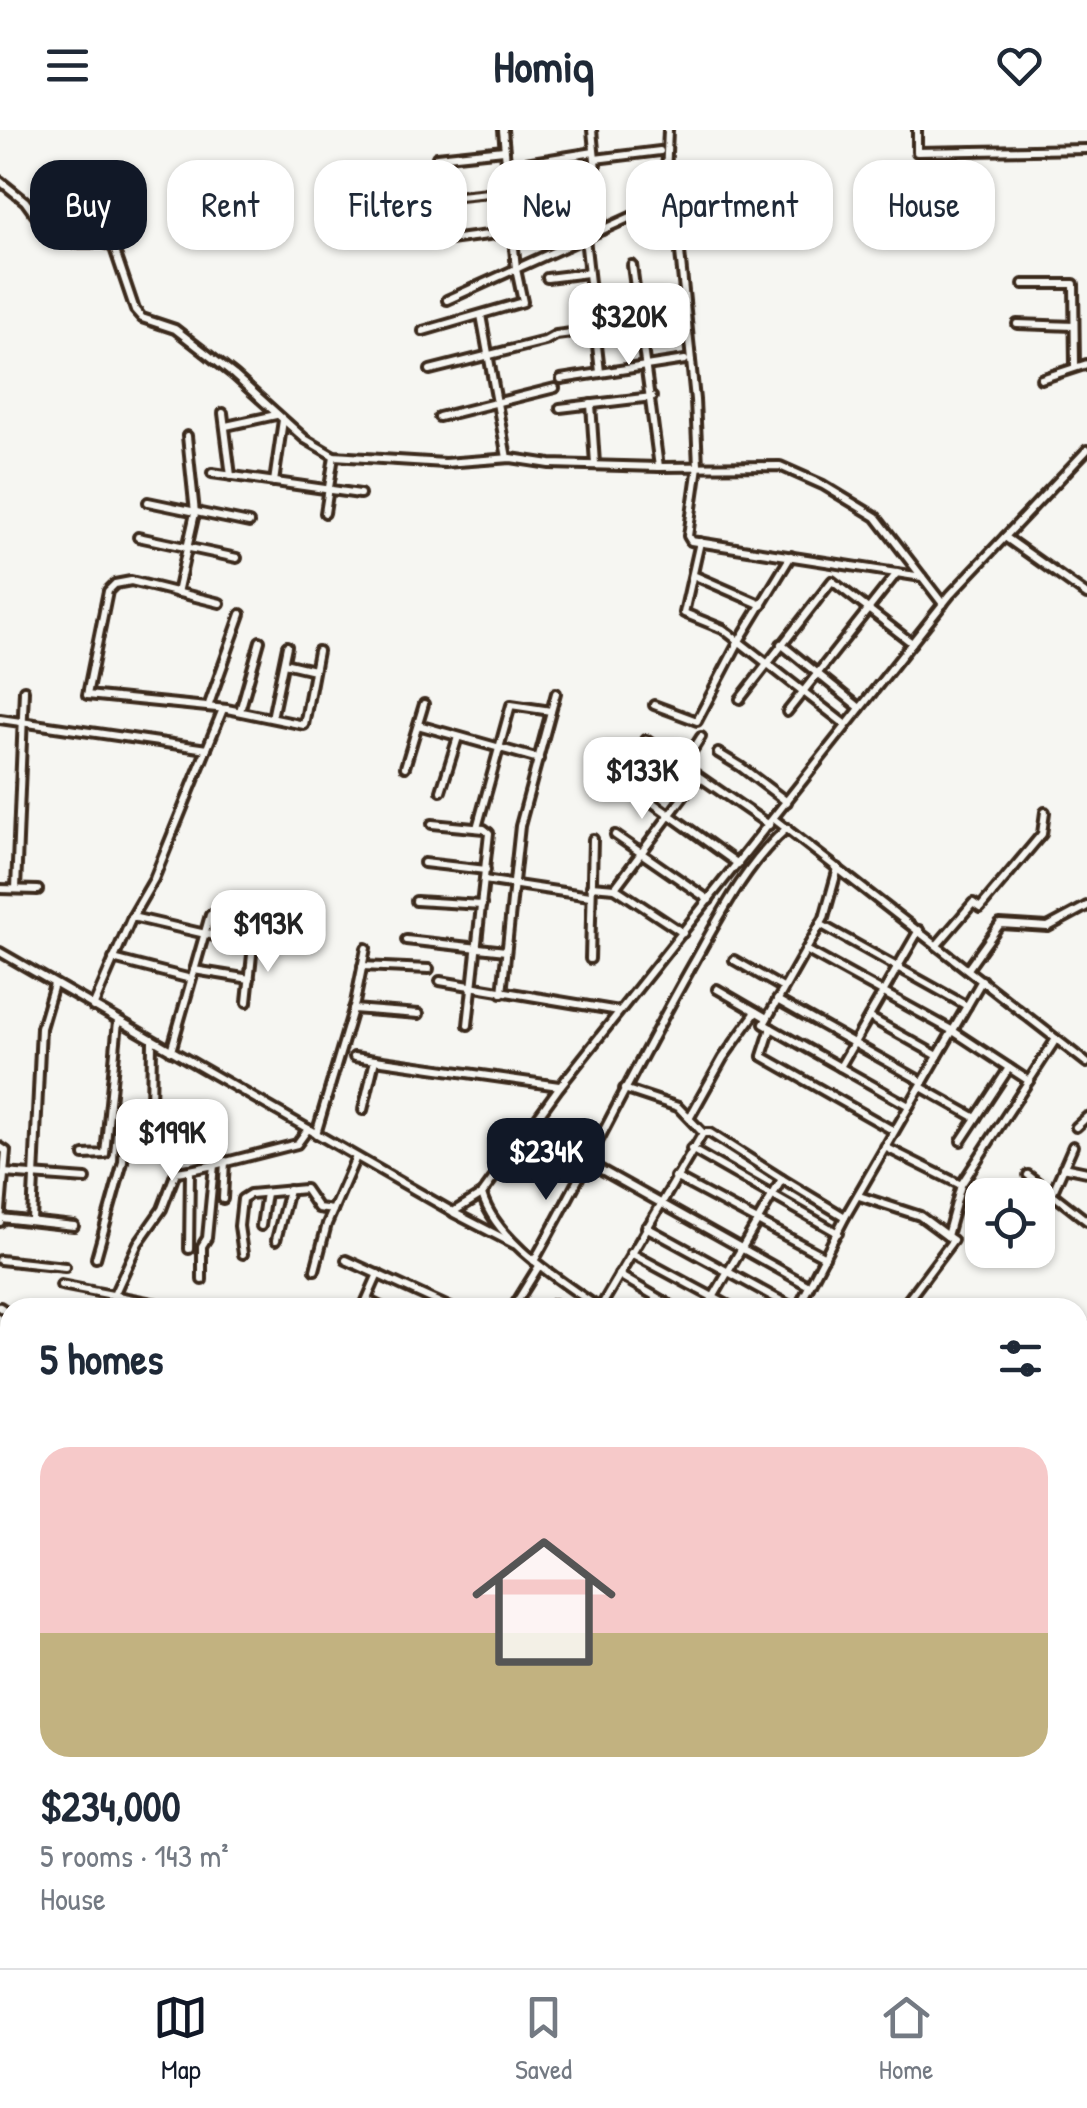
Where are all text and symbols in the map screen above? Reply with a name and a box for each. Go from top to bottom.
text: Homiq [493,35,594,96]
icon: menu [40,38,95,93]
icon: heart [992,38,1047,93]
chip: Buy [30,160,147,250]
chip: Rent [167,160,294,250]
chip: Filters [314,160,467,250]
chip: New [487,160,606,250]
chip: Apartment [626,160,833,250]
chip: House [853,160,995,250]
pin: $320K [559,283,699,368]
text: $320K [591,294,667,337]
pin: $133K [572,737,712,822]
text: $133K [605,748,679,791]
pin: $193K [198,890,338,975]
text: $193K [233,901,303,944]
pin: $199K [102,1099,242,1184]
text: $199K [138,1110,206,1153]
pin: $234K [476,1118,616,1203]
text: $234K [509,1129,583,1172]
map controls [965,1178,1055,1268]
button: locate [965,1178,1055,1268]
text: 5 homes [40,1330,163,1387]
icon: filters [993,1331,1048,1386]
icon: home [454,1512,634,1692]
text: $234,000 [40,1777,180,1834]
text: 5 rooms · 143 m² [40,1834,229,1877]
text: House [40,1877,106,1920]
tab: Map [153,1990,208,2088]
tab: Saved [515,1990,572,2088]
tab: Home [879,1990,934,2088]

